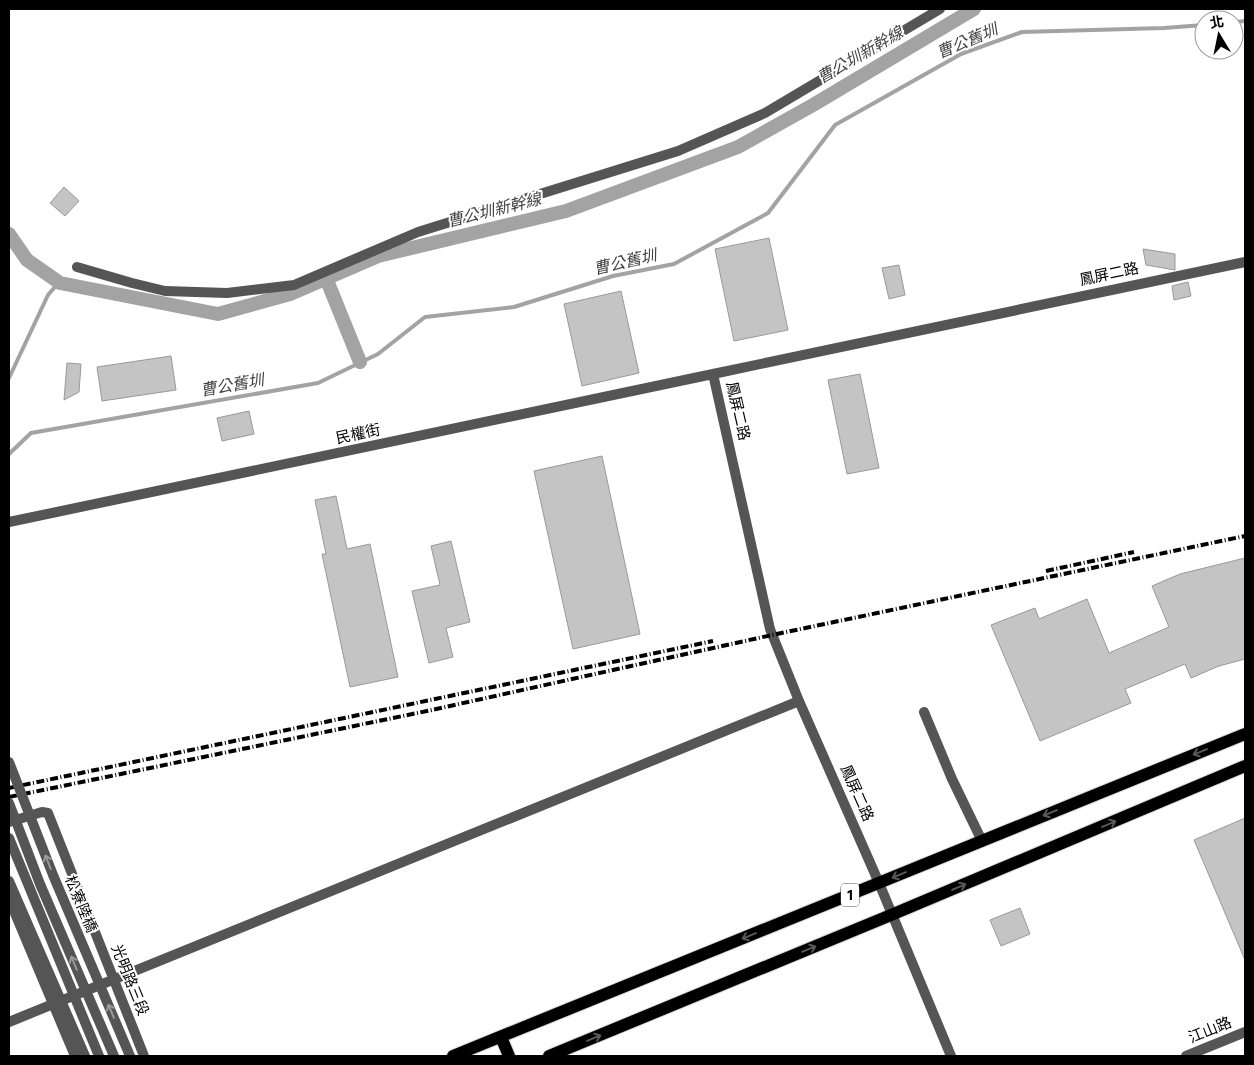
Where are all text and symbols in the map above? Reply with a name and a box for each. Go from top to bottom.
north arrow [1194,10,1244,60]
text: 北 [1208,13,1225,32]
water label: 曹公舊圳 [934,19,1002,62]
water label: 曹公圳新幹線 [814,22,908,87]
water label: 曹公圳新幹線 [445,189,545,231]
water label: 曹公舊圳 [592,245,660,278]
street label: 鳳屏二路 [1078,259,1140,289]
water label: 曹公舊圳 [199,370,267,400]
street label: 鳳屏二路 [722,380,754,442]
street label: 民權街 [334,421,382,447]
one-way arrow [1193,748,1208,757]
street label: 鳳屏二路 [837,762,877,824]
one-way arrow [1043,809,1058,819]
one-way arrow [1101,818,1116,828]
one-way arrow [42,854,51,869]
one-way arrow [892,871,907,880]
street label: 松寮陸橋 [61,873,101,935]
one-way arrow [951,882,966,891]
road number: 1 [841,884,859,906]
one-way arrow [742,932,757,942]
street label: 光明路三段 [108,942,152,1018]
one-way arrow [801,944,816,954]
one-way arrow [69,956,78,971]
one-way arrow [105,1004,115,1019]
street label: 江山路 [1186,1013,1234,1047]
one-way arrow [586,1032,601,1042]

